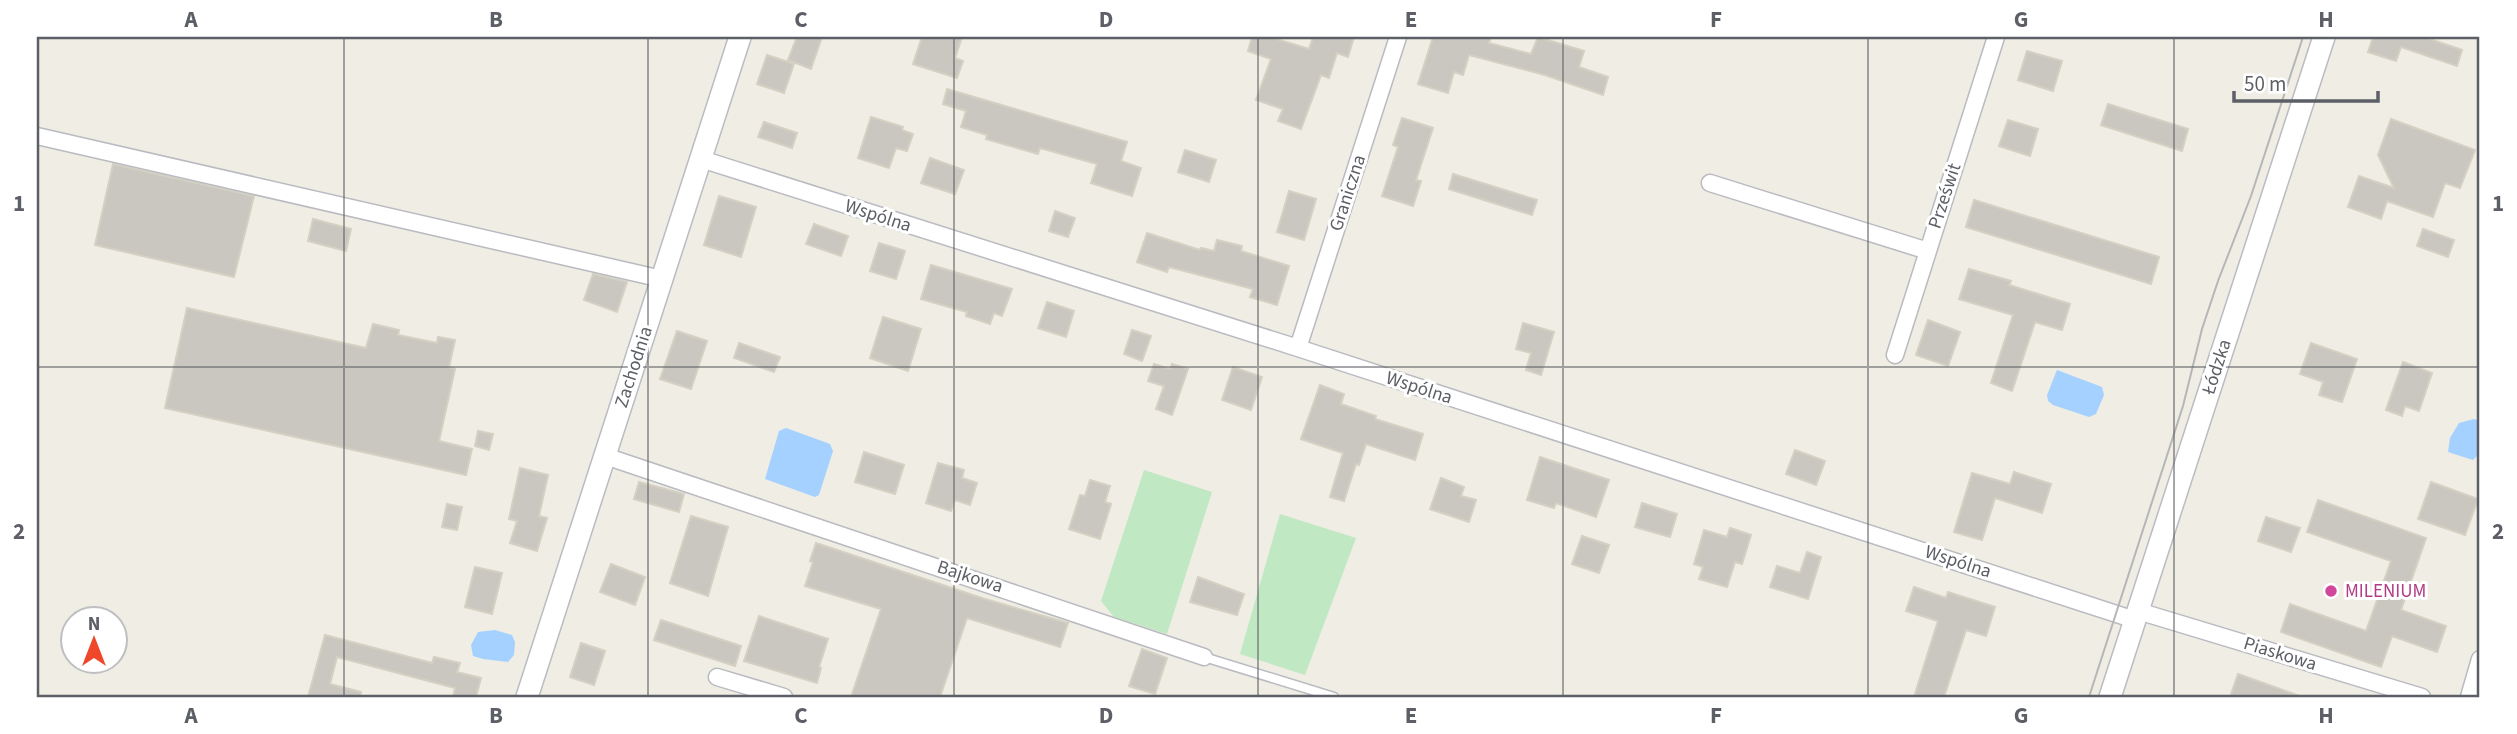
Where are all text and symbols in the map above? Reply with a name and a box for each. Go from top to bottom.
text: A [183,3,198,36]
text: B [489,3,503,36]
text: C [794,3,808,36]
text: D [1099,3,1113,36]
text: E [1405,3,1417,36]
text: F [1710,3,1722,36]
text: G [2014,3,2028,36]
text: H [2318,3,2334,36]
scale bar [2234,60,2377,104]
text: 50 m [2244,69,2286,99]
street label: Graniczna [1323,151,1373,235]
street label: Prześwit [1922,159,1968,232]
text: 1 [13,187,25,220]
text: 1 [2492,187,2504,220]
street label: Wspólna [841,193,915,239]
street label: Zachodnia [608,323,660,411]
street label: Łódzka [2195,336,2239,399]
street label: Wspólna [1382,365,1456,411]
text: 2 [13,515,25,548]
text: 2 [2492,515,2504,548]
street label: Wspólna [1921,539,1995,585]
street label: Bajkowa [934,554,1006,600]
place label: MILENIUM [2345,578,2426,605]
marker: MILENIUM [2323,583,2339,599]
north arrow [60,604,130,674]
text: N [88,611,100,638]
street label: Piaskowa [2240,630,2320,678]
text: A [183,699,198,732]
text: B [489,699,503,732]
text: C [794,699,808,732]
text: D [1099,699,1113,732]
text: E [1405,699,1417,732]
text: F [1710,699,1722,732]
text: G [2014,699,2028,732]
text: H [2318,699,2334,732]

